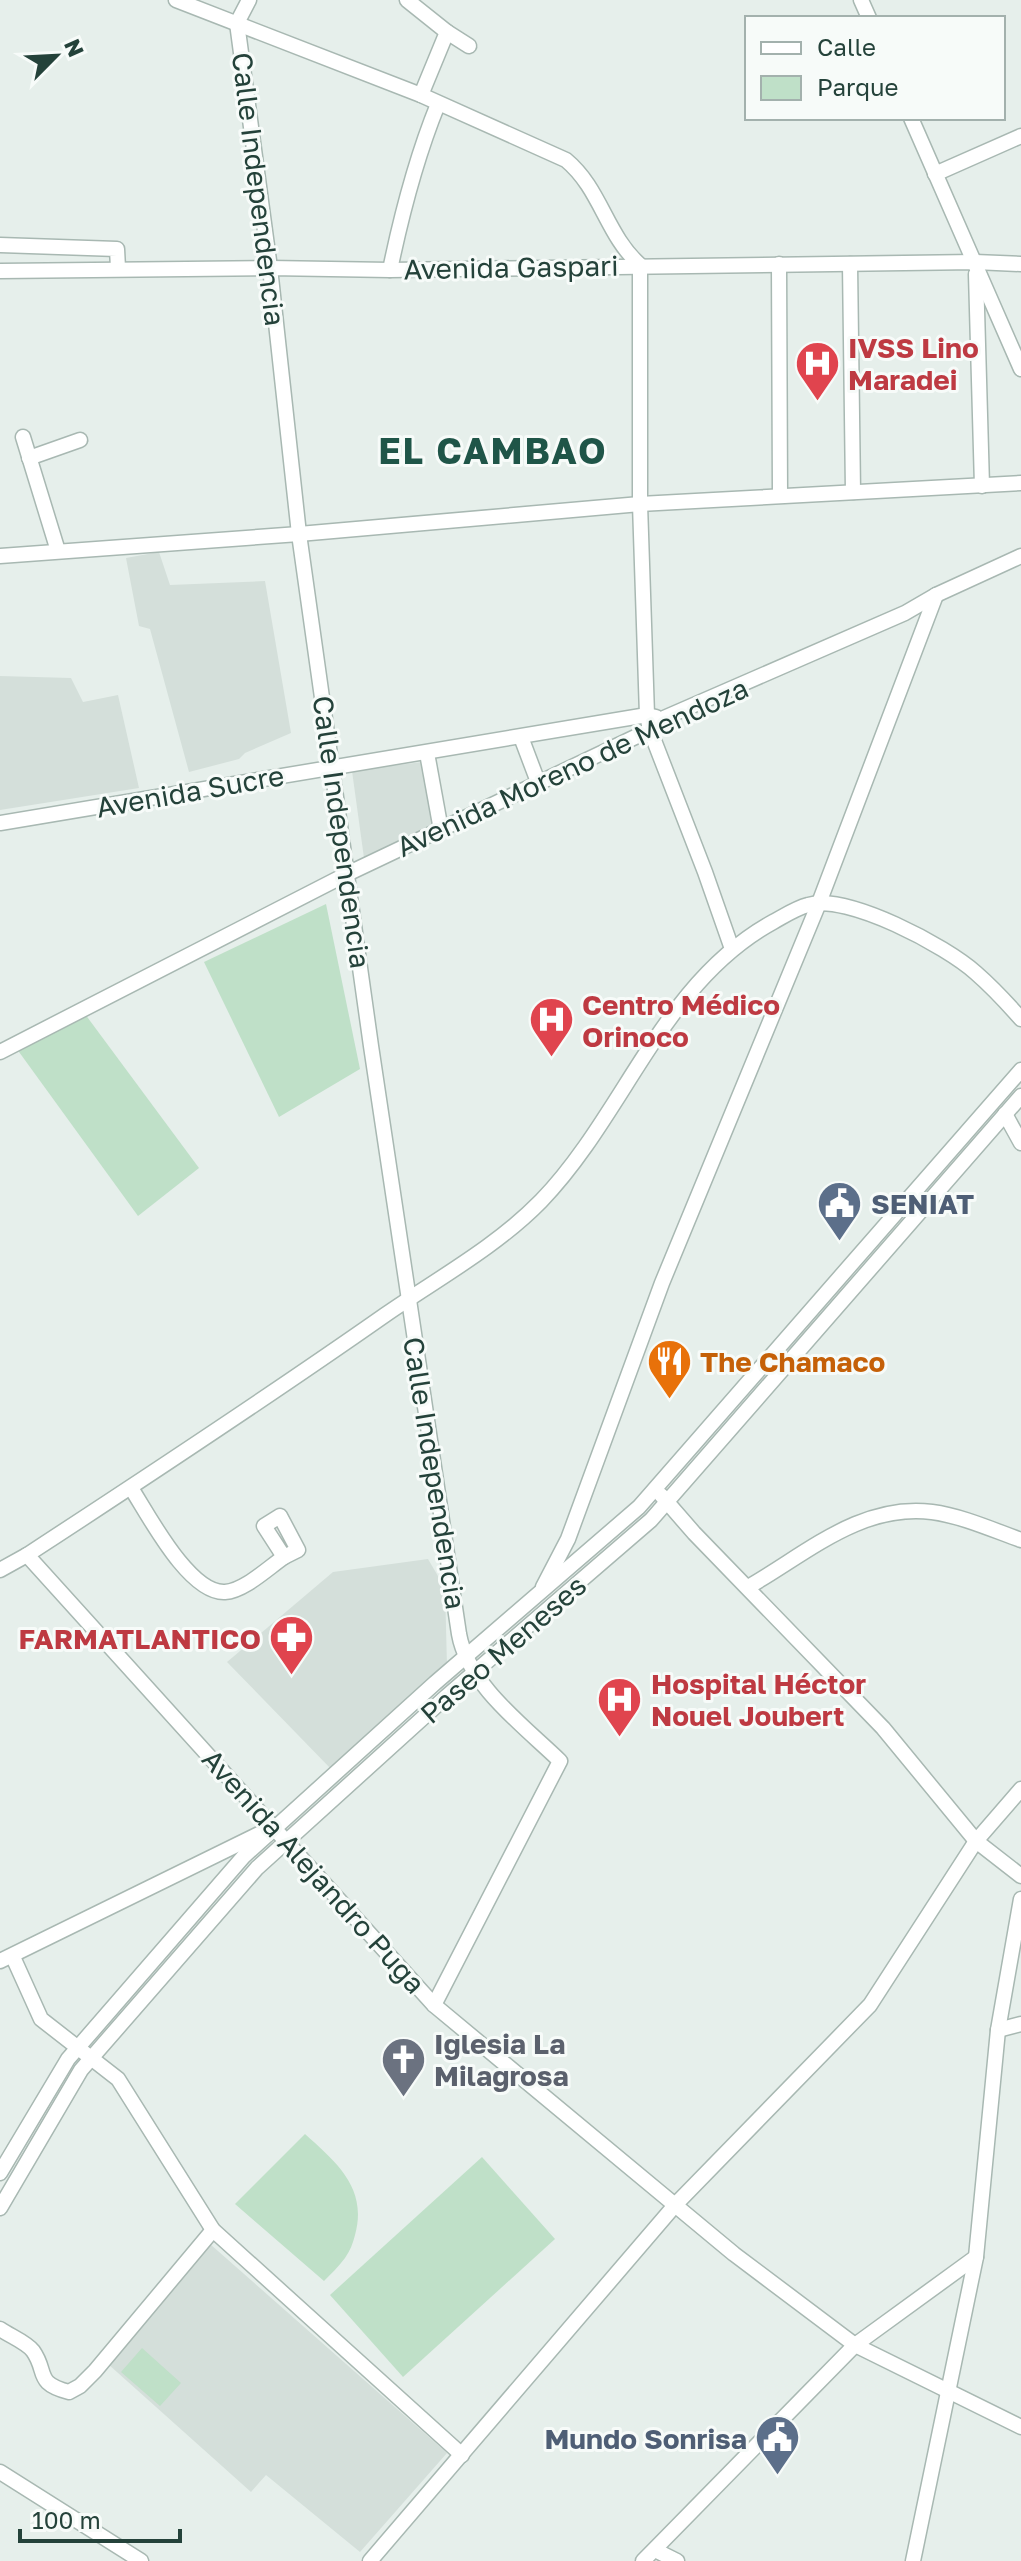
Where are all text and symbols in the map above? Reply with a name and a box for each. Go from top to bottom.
north arrow [16,16,96,96]
legend [745,16,1005,120]
text: Calle [817,32,876,61]
text: N [59,35,90,61]
street label: Calle Independencia [226,50,292,328]
text: Parque [817,72,898,101]
street label: Avenida Gaspari [403,249,619,285]
place label: IVSS Lino Maradei [848,331,979,396]
hospital icon: IVSS Lino Maradei [793,339,841,402]
district label: EL CAMBAO [378,429,608,472]
street label: Avenida Moreno de Mendoza [391,671,753,863]
street label: Calle Independencia [307,693,377,971]
street label: Avenida Sucre [93,758,287,824]
place label: Centro Médico Orinoco [582,988,780,1053]
hospital icon: Centro Médico Orinoco [527,996,575,1059]
public building icon: SENIAT [816,1179,864,1242]
place label: SENIAT [871,1187,974,1220]
street label: Calle Independencia [397,1335,473,1611]
restaurant icon: The Chamaco [645,1337,693,1400]
place label: The Chamaco [700,1345,885,1378]
street label: Paseo Meneses [414,1568,592,1730]
pharmacy icon: FARMATLANTICO [268,1614,316,1677]
place label: FARMATLANTICO [19,1622,261,1655]
place label: Hospital Héctor Nouel Joubert [651,1667,866,1732]
hospital icon: Hospital Héctor Nouel Joubert [596,1675,644,1738]
street label: Avenida Alejandro Puga [196,1742,432,2000]
place label: Iglesia La Milagrosa [434,2027,569,2092]
church icon: Iglesia La Milagrosa [379,2035,427,2098]
public building icon: Mundo Sonrisa [754,2414,802,2477]
place label: Mundo Sonrisa [544,2422,747,2455]
scale bar [20,2493,180,2543]
text: 100 m [32,2505,101,2534]

